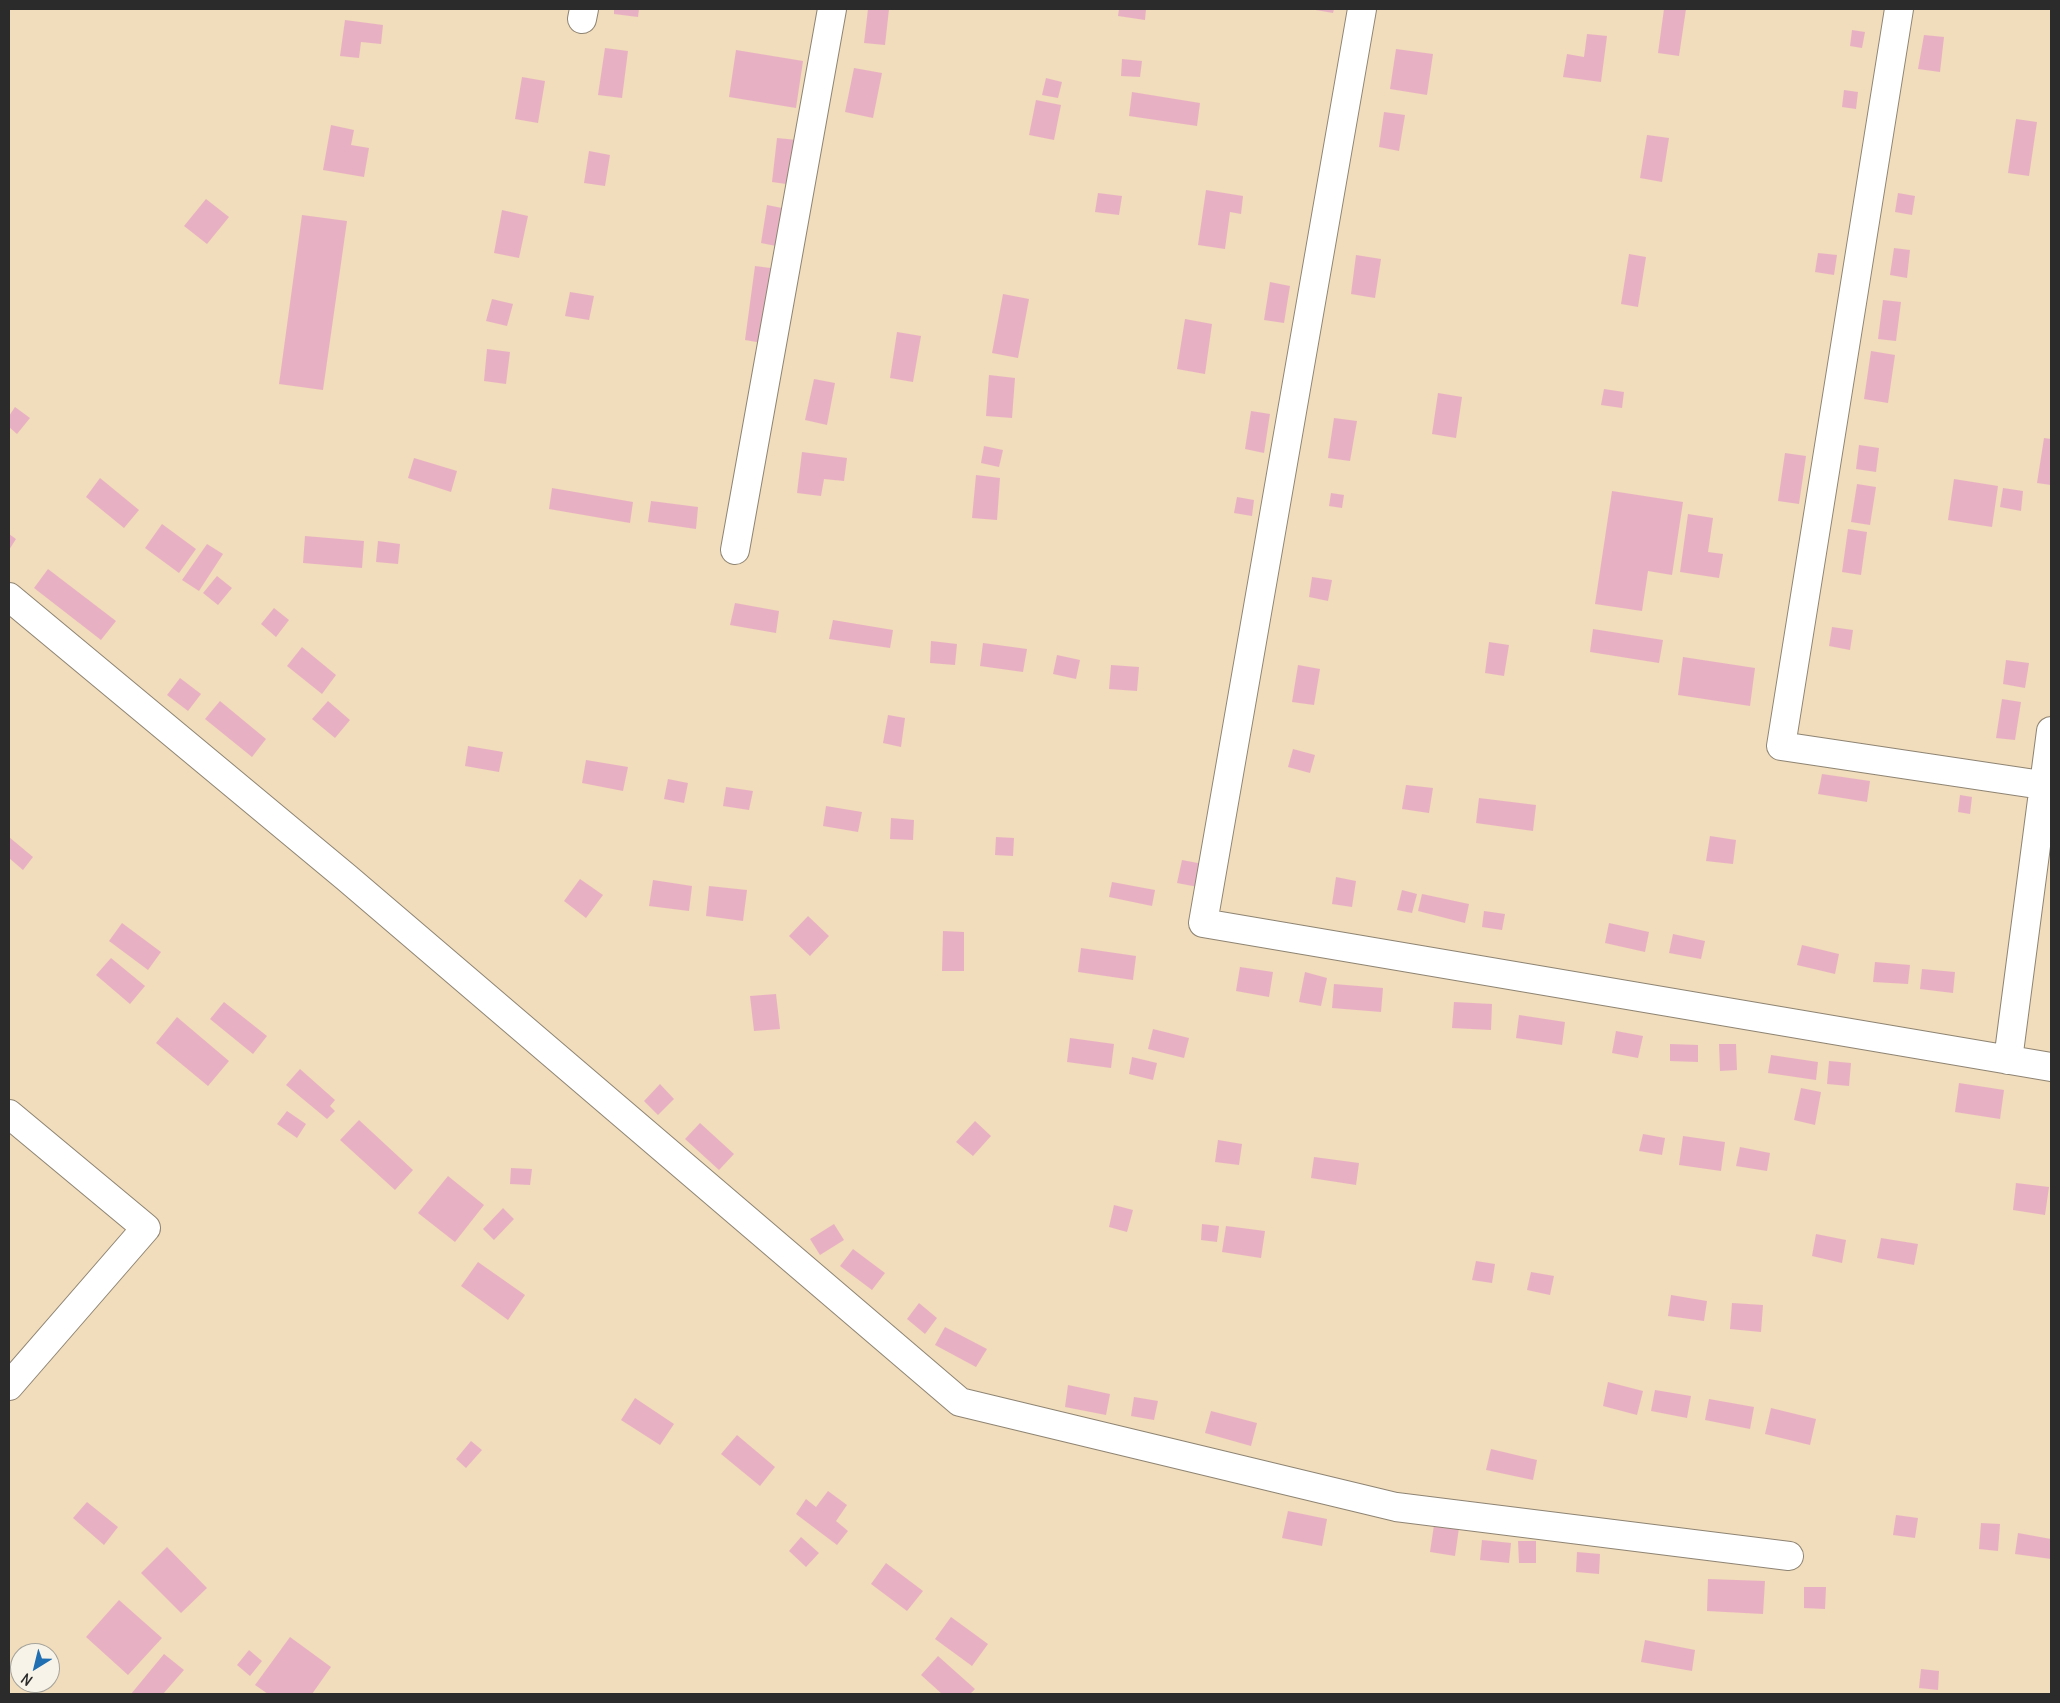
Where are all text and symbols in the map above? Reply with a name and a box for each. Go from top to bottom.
north arrow [10,1643,60,1693]
text: N [18,1669,36,1689]

